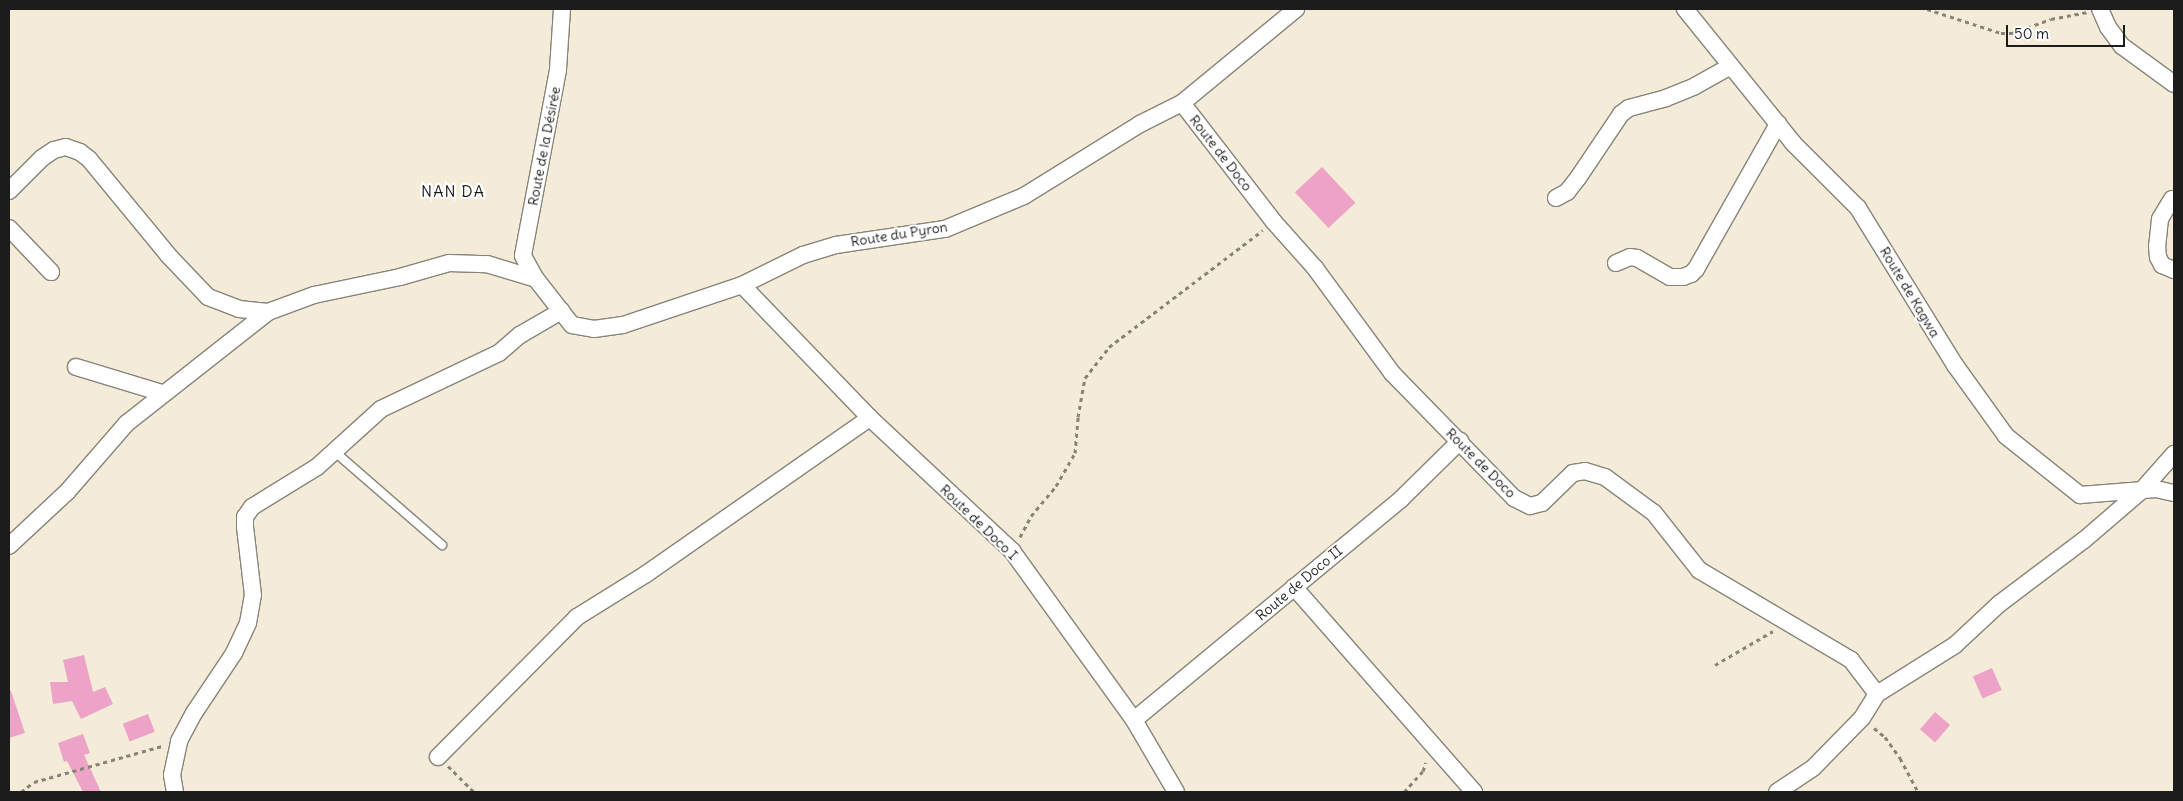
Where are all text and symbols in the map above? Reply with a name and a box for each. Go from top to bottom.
scale bar [2008,15,2127,47]
text: 50 m [2014,24,2049,43]
street label: Route de la Désirée [524,85,564,207]
street label: Route de Doco [1186,112,1256,194]
district label: NAN DA [420,181,486,201]
street label: Route du Pyron [849,218,949,250]
street label: Route de Kagwa [1876,244,1944,340]
street label: Route de Doco [1443,425,1519,501]
street label: Route de Doco I [937,481,1021,563]
street label: Route de Doco II [1252,542,1346,624]

